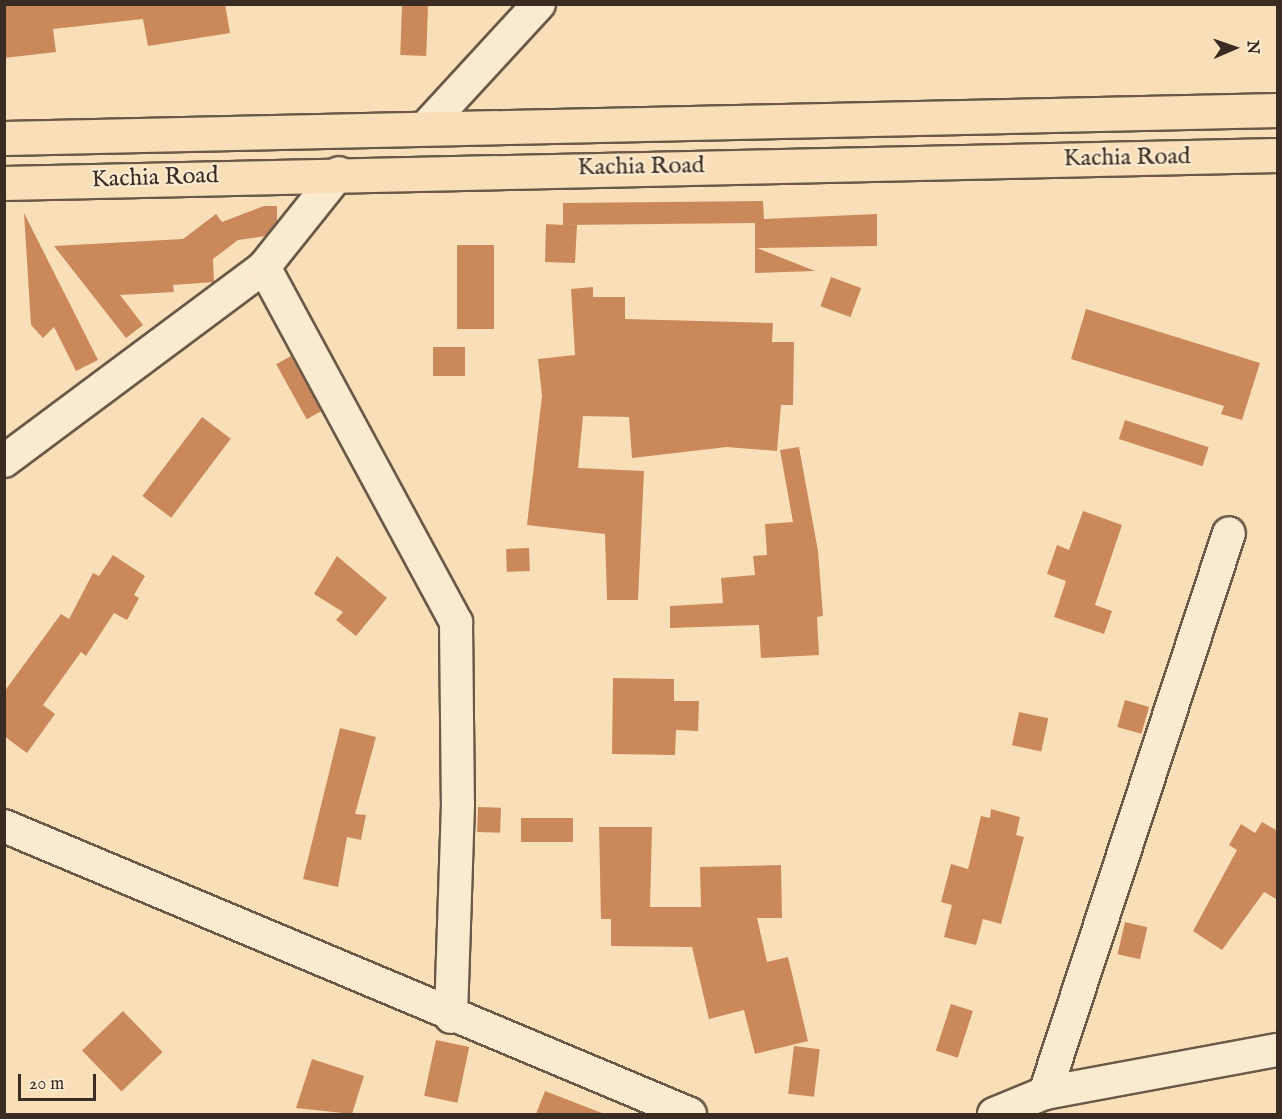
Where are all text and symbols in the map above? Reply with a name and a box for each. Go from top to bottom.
north arrow [1204,18,1264,78]
text: N [1242,40,1262,55]
street label: Kachia Road [1063,142,1191,174]
street label: Kachia Road [577,151,705,183]
street label: Kachia Road [91,161,219,195]
scale bar [21,1062,99,1100]
text: 20 m [29,1073,64,1096]

